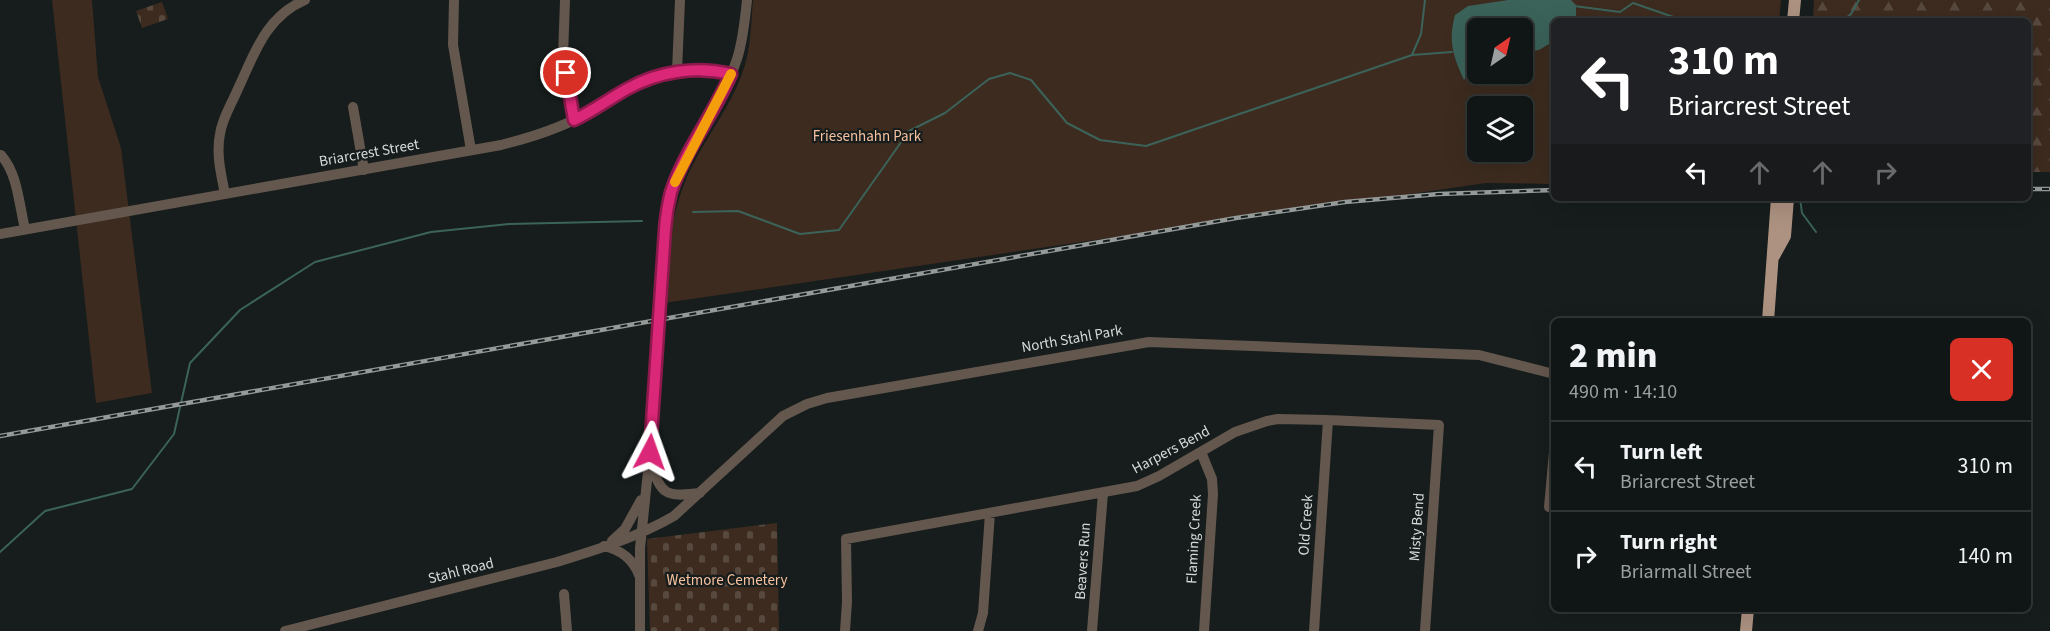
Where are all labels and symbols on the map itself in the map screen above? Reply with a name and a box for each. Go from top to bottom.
north arrow [1467,18,1533,84]
pin [540,47,591,98]
park label: Friesenhahn Park [813,126,922,147]
street label: Briarcrest Street [317,134,421,172]
street label: North Stahl Park [1020,320,1125,358]
position arrow [618,420,682,484]
street label: Harpers Bend [1128,421,1214,479]
street label: Misty Bend [1404,492,1430,562]
street label: Flaming Creek [1181,493,1207,584]
street label: Old Creek [1293,493,1319,556]
street label: Beavers Run [1070,522,1096,600]
street label: Stahl Road [426,553,496,589]
park label: Wetmore Cemetery [667,570,787,591]

